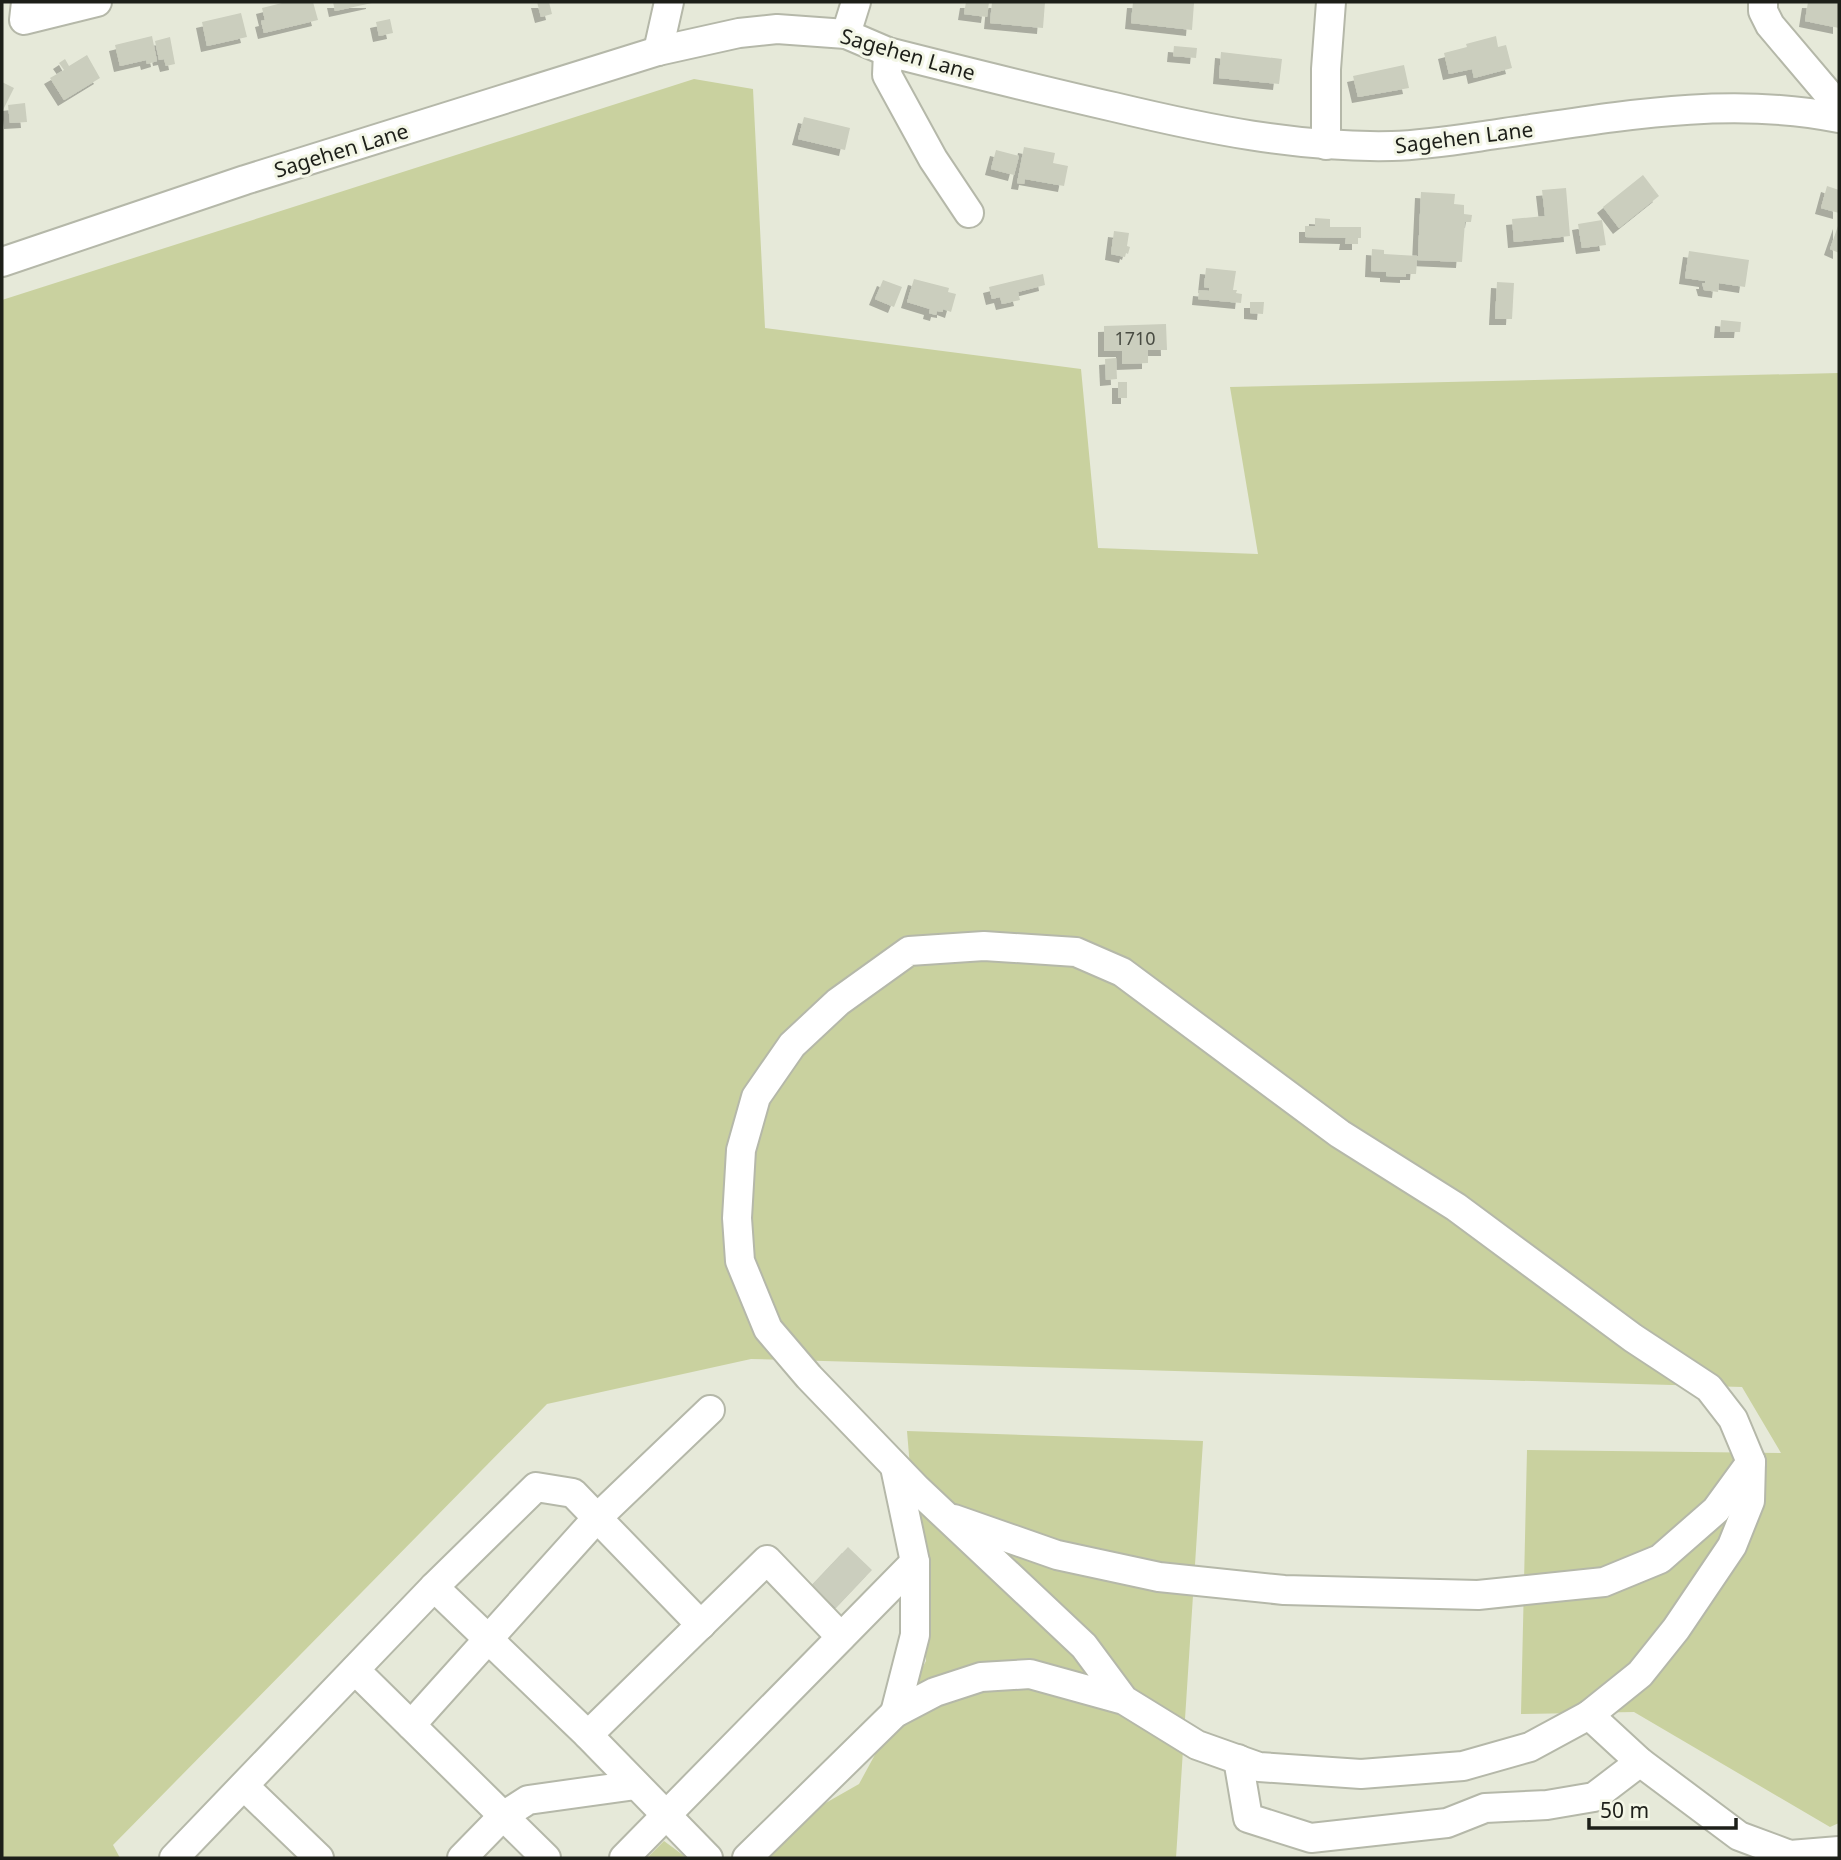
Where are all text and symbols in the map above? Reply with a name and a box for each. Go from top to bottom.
street label: Sagehen Lane [837,21,979,87]
street label: Sagehen Lane [1393,115,1535,159]
street label: Sagehen Lane [270,116,412,184]
house number: 1710 [1114,326,1156,350]
scale bar [1589,1786,1736,1830]
text: 50 m [1600,1796,1649,1824]

